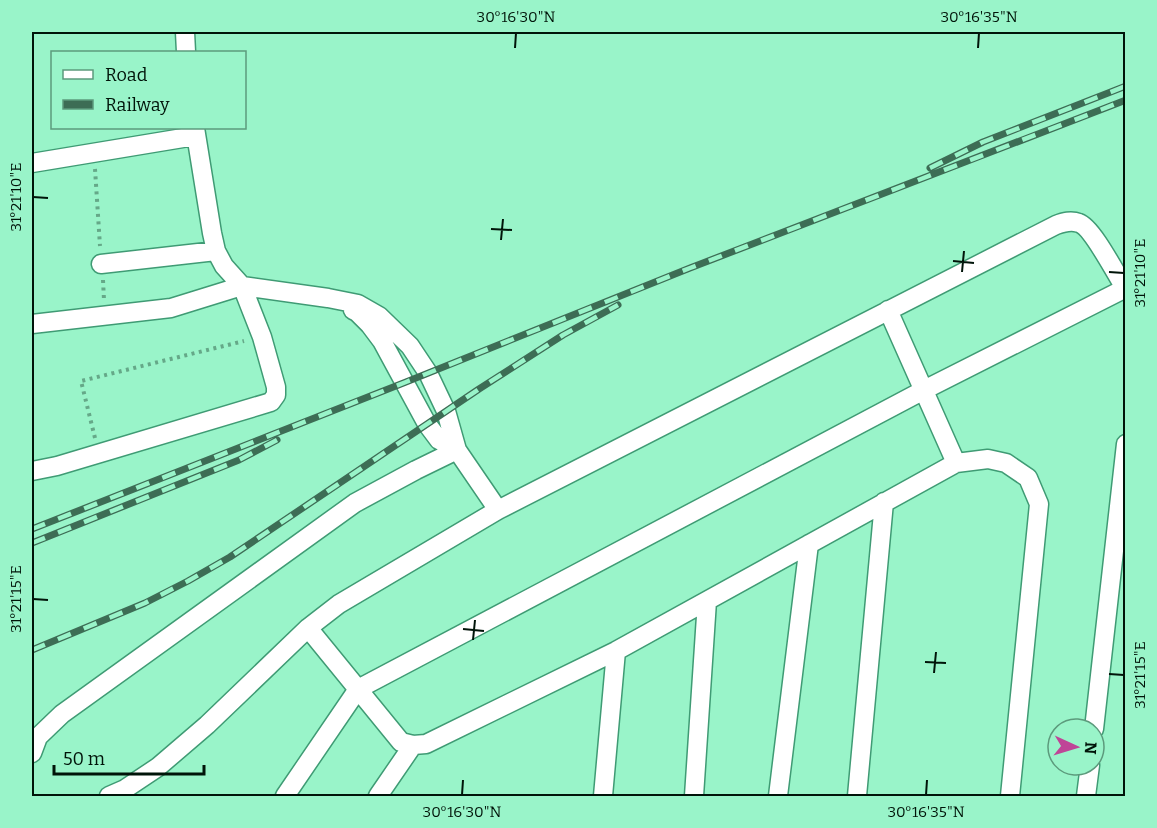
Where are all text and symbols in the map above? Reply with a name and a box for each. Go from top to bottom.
text: 30°16'30"N [477,8,555,26]
text: 30°16'35"N [940,8,1018,26]
legend [51,51,246,129]
text: Road [105,64,148,86]
text: Railway [105,94,170,116]
text: 31°21'10"E [7,162,25,232]
text: 31°21'10"E [1131,238,1149,308]
text: 31°21'15"E [7,565,25,633]
text: 31°21'15"E [1131,641,1149,709]
north arrow [1046,717,1106,777]
scale bar [54,738,204,776]
text: N [1081,741,1100,755]
text: 50 m [63,748,105,770]
text: 30°16'30"N [423,803,501,821]
text: 30°16'35"N [887,803,965,821]

